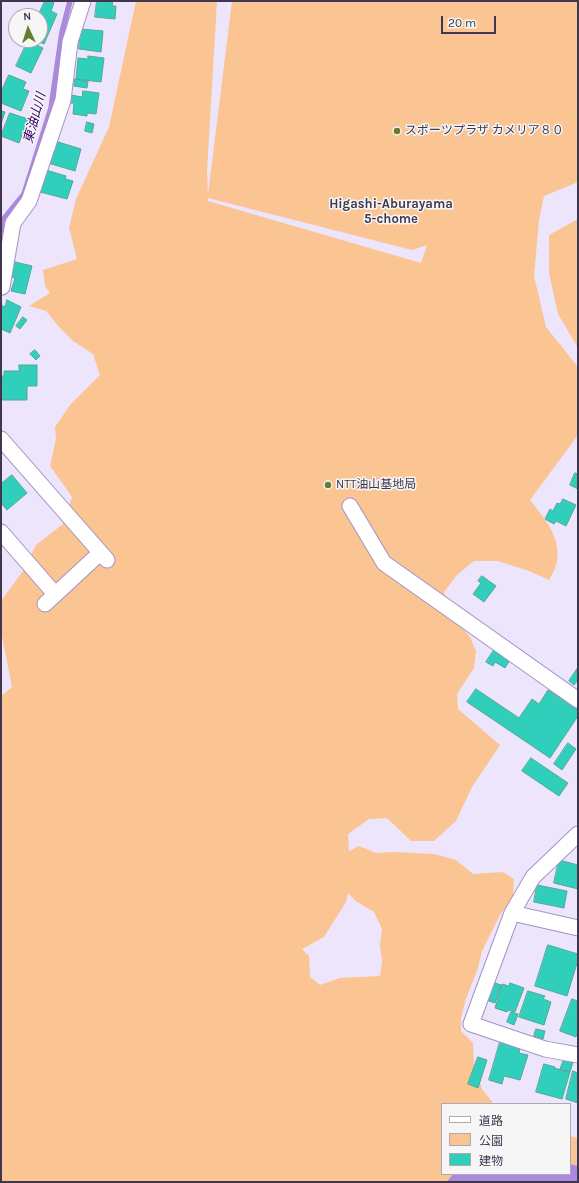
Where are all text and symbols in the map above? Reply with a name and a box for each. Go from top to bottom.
north arrow [8,8,48,48]
scale bar [443,8,498,34]
text: N [23,10,32,23]
text: 20 m [448,16,476,30]
water label: 東油山川 [21,91,49,145]
place label: スポーツプラザ カメリア８０ [405,124,564,138]
marker: スポーツプラザ カメリア８０ [392,126,402,136]
district label: Higashi-Aburayama 5-chome [329,196,453,227]
place label: NTT油山基地局 [336,478,416,492]
marker: NTT油山基地局 [323,480,333,490]
legend [441,1103,571,1175]
text: 道路 [479,1114,503,1128]
text: 公園 [479,1134,503,1148]
text: 建物 [479,1154,503,1168]

